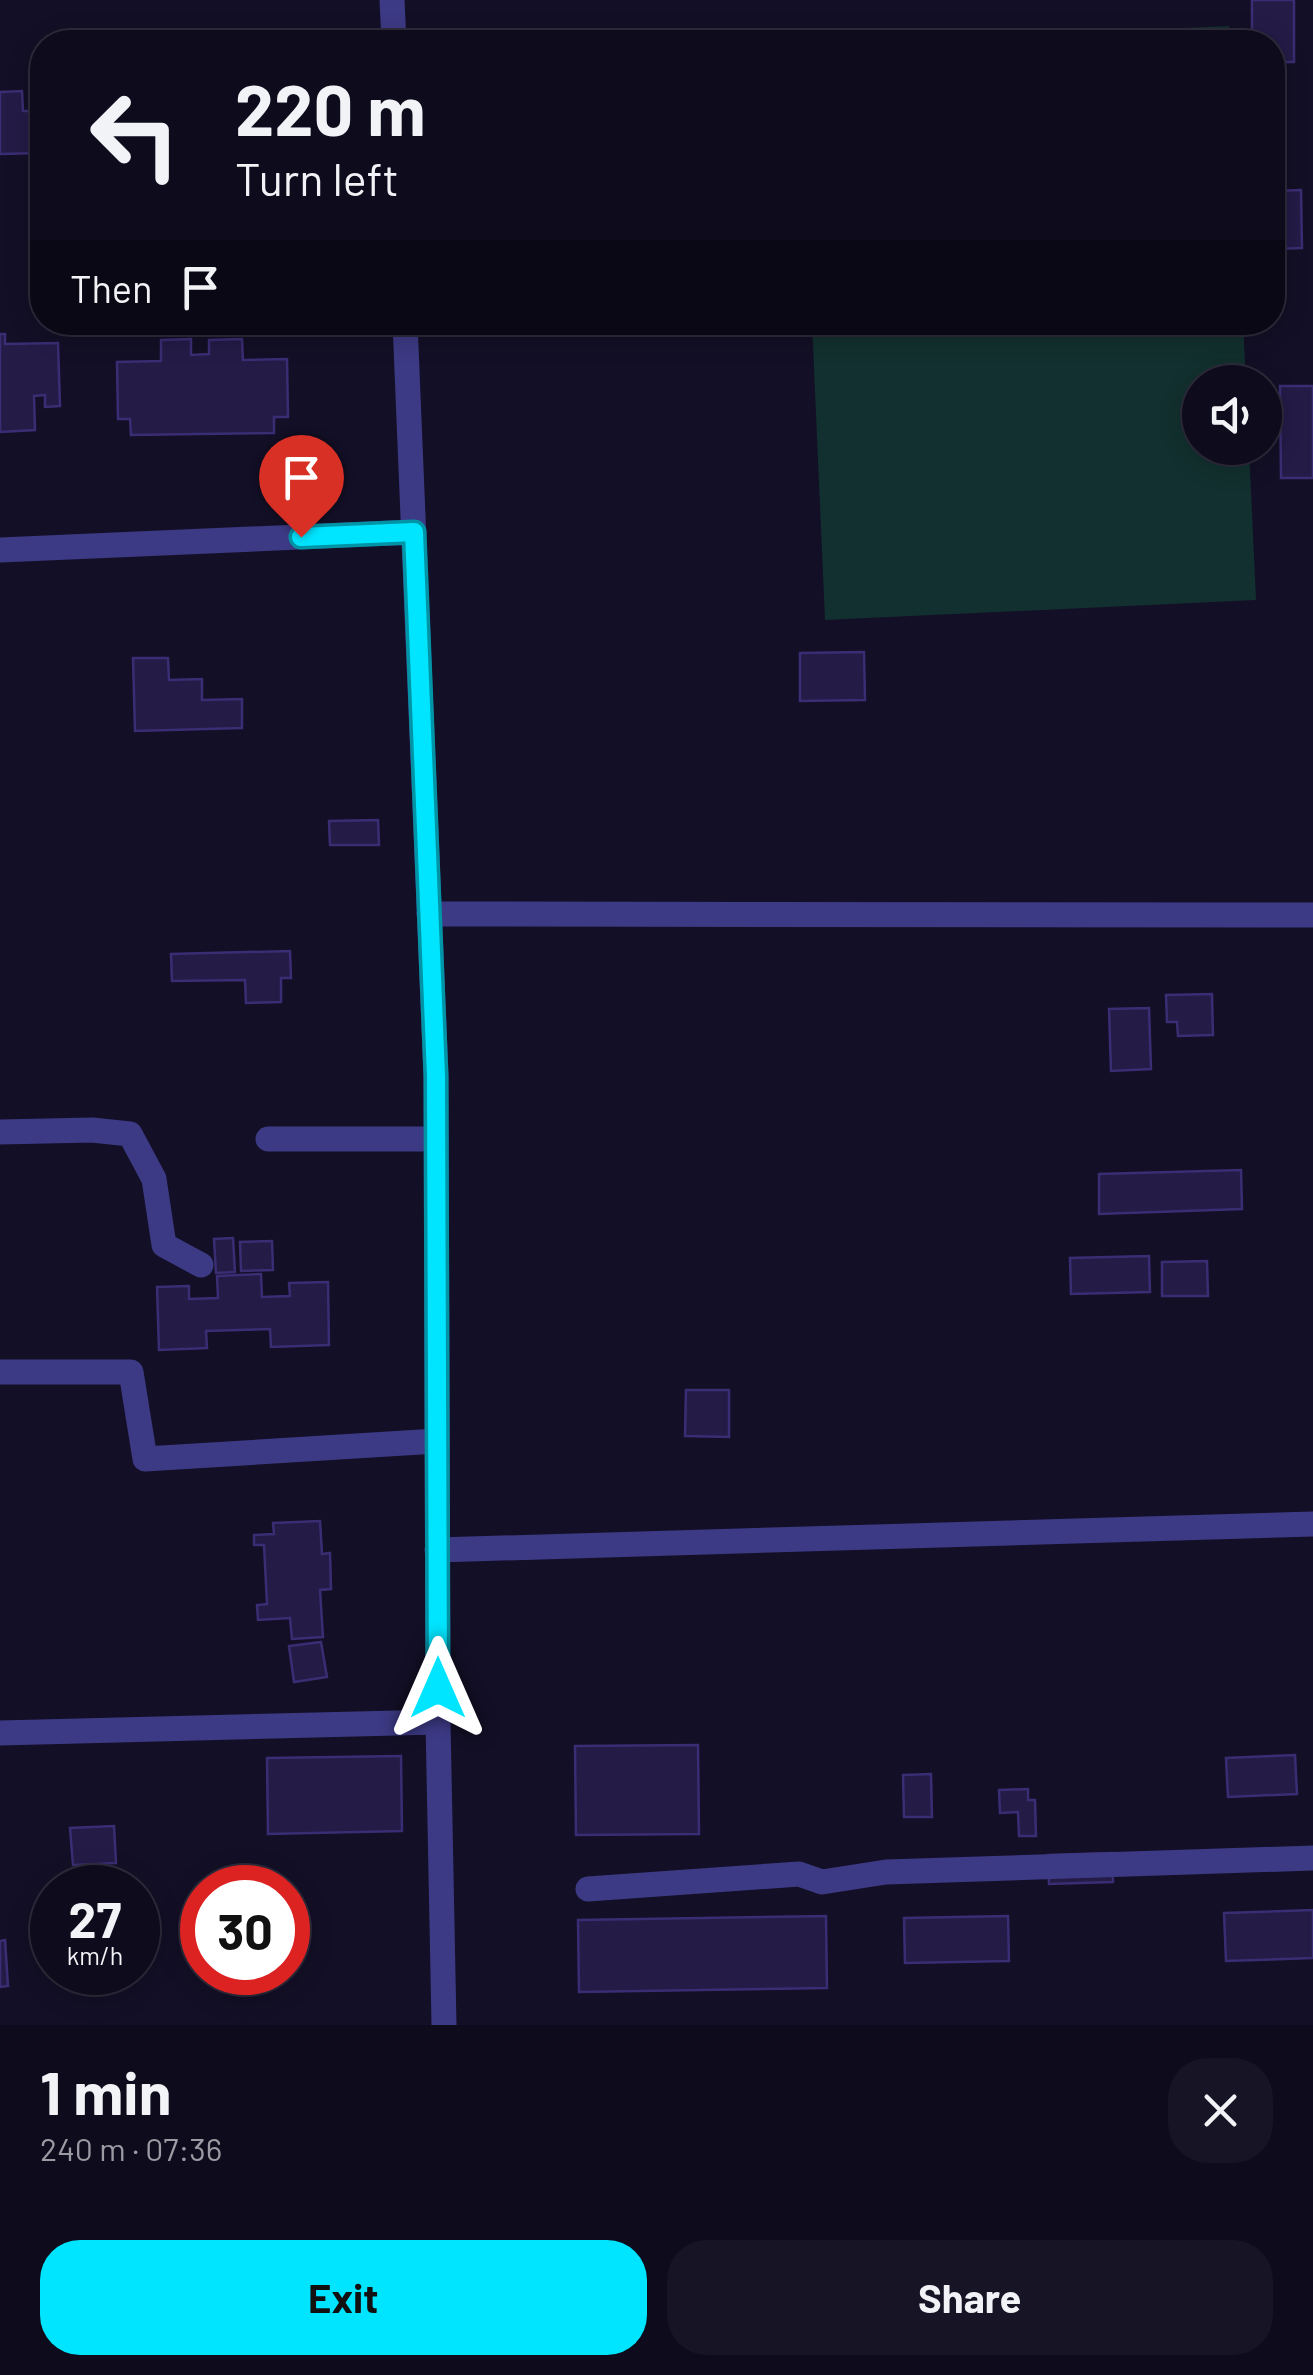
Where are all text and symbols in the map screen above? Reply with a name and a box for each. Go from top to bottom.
text: 220 m [235,66,426,150]
icon: left [70,70,200,200]
text: Turn left [235,151,399,205]
icon: arrive [173,260,228,315]
text: Then [70,265,153,311]
map controls [1182,365,1282,465]
button: sound [1182,365,1282,465]
pin [259,435,344,538]
icon: arrive [274,450,329,505]
position arrow [386,1636,490,1740]
speed limit sign: 30 [180,1865,310,1995]
text: 27 [69,1888,121,1948]
text: km/h [67,1940,123,1970]
text: 1 min [40,2055,171,2127]
button: close [1168,2058,1273,2163]
text: 240 m · 07:36 [40,2129,222,2167]
button: Exit [40,2240,647,2355]
button: Share [667,2240,1273,2355]

